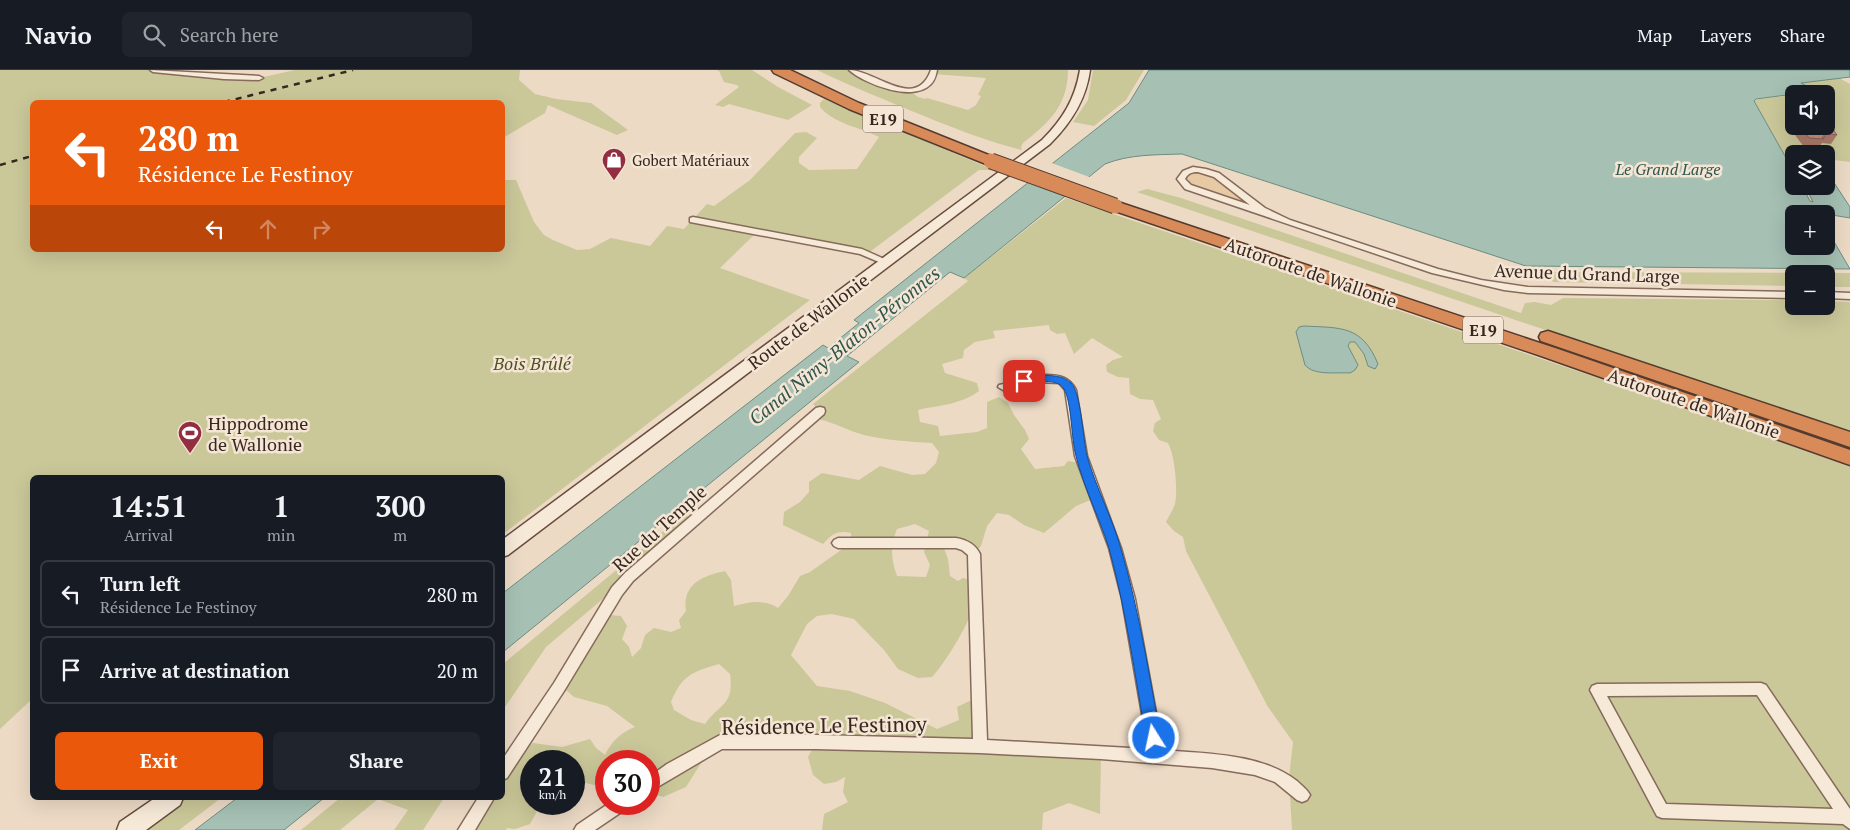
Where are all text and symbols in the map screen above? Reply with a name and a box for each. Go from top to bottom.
search box [122,12,472,57]
text: Navio [25,19,92,51]
icon: search [140,21,168,49]
text: Search here [180,22,279,47]
text: Map [1637,23,1672,47]
text: Layers [1700,23,1752,47]
text: Share [1780,23,1825,47]
map controls [1785,85,1835,315]
button: sound [1785,85,1835,135]
road number: E19 [863,106,903,132]
text: 280 m [138,115,239,161]
icon: left [55,120,120,185]
button: layers [1785,145,1835,195]
shop icon: Gobert Matériaux [601,147,627,181]
place label: Gobert Matériaux [632,150,749,170]
water label: Le Grand Large [1614,158,1721,180]
text: Résidence Le Festinoy [138,159,353,188]
button: + [1785,205,1835,255]
icon: left [201,215,229,243]
icon: ahead [254,215,282,243]
icon: right [307,215,335,243]
street label: Autoroute de Wallonie [1222,231,1400,313]
street label: Avenue du Grand Large [1494,258,1680,288]
water label: Canal Nimy-Blaton-Péronnes [743,260,945,430]
button: − [1785,265,1835,315]
street label: Route de Wallonie [743,268,873,374]
road number: E19 [1463,316,1503,344]
park label: Bois Brûlé [492,351,572,375]
pin [1003,360,1045,402]
street label: Autoroute de Wallonie [1605,362,1783,444]
icon: arrive [1010,367,1038,395]
place label: Hippodrome de Wallonie [208,411,308,456]
sports icon: Hippodrome de Wallonie [177,420,203,454]
street label: Rue du Temple [607,479,711,577]
text: 14:51 [109,486,188,526]
text: 1 [273,486,290,526]
text: 300 [375,486,426,526]
text: Arrival [124,524,173,546]
text: min [267,524,295,546]
text: m [393,524,407,546]
text: Turn left [100,571,181,596]
icon: left [57,580,85,608]
text: 280 m [427,582,478,607]
text: Résidence Le Festinoy [100,596,257,618]
icon: arrive [57,656,85,684]
text: Arrive at destination [100,658,289,683]
text: 20 m [437,658,478,683]
street label: Résidence Le Festinoy [721,709,927,741]
position arrow [1127,711,1179,763]
button: Exit [55,732,263,790]
button: Share [273,732,480,790]
speed limit sign: 30 [595,750,660,815]
text: 21 [538,760,567,793]
text: km/h [539,787,566,802]

